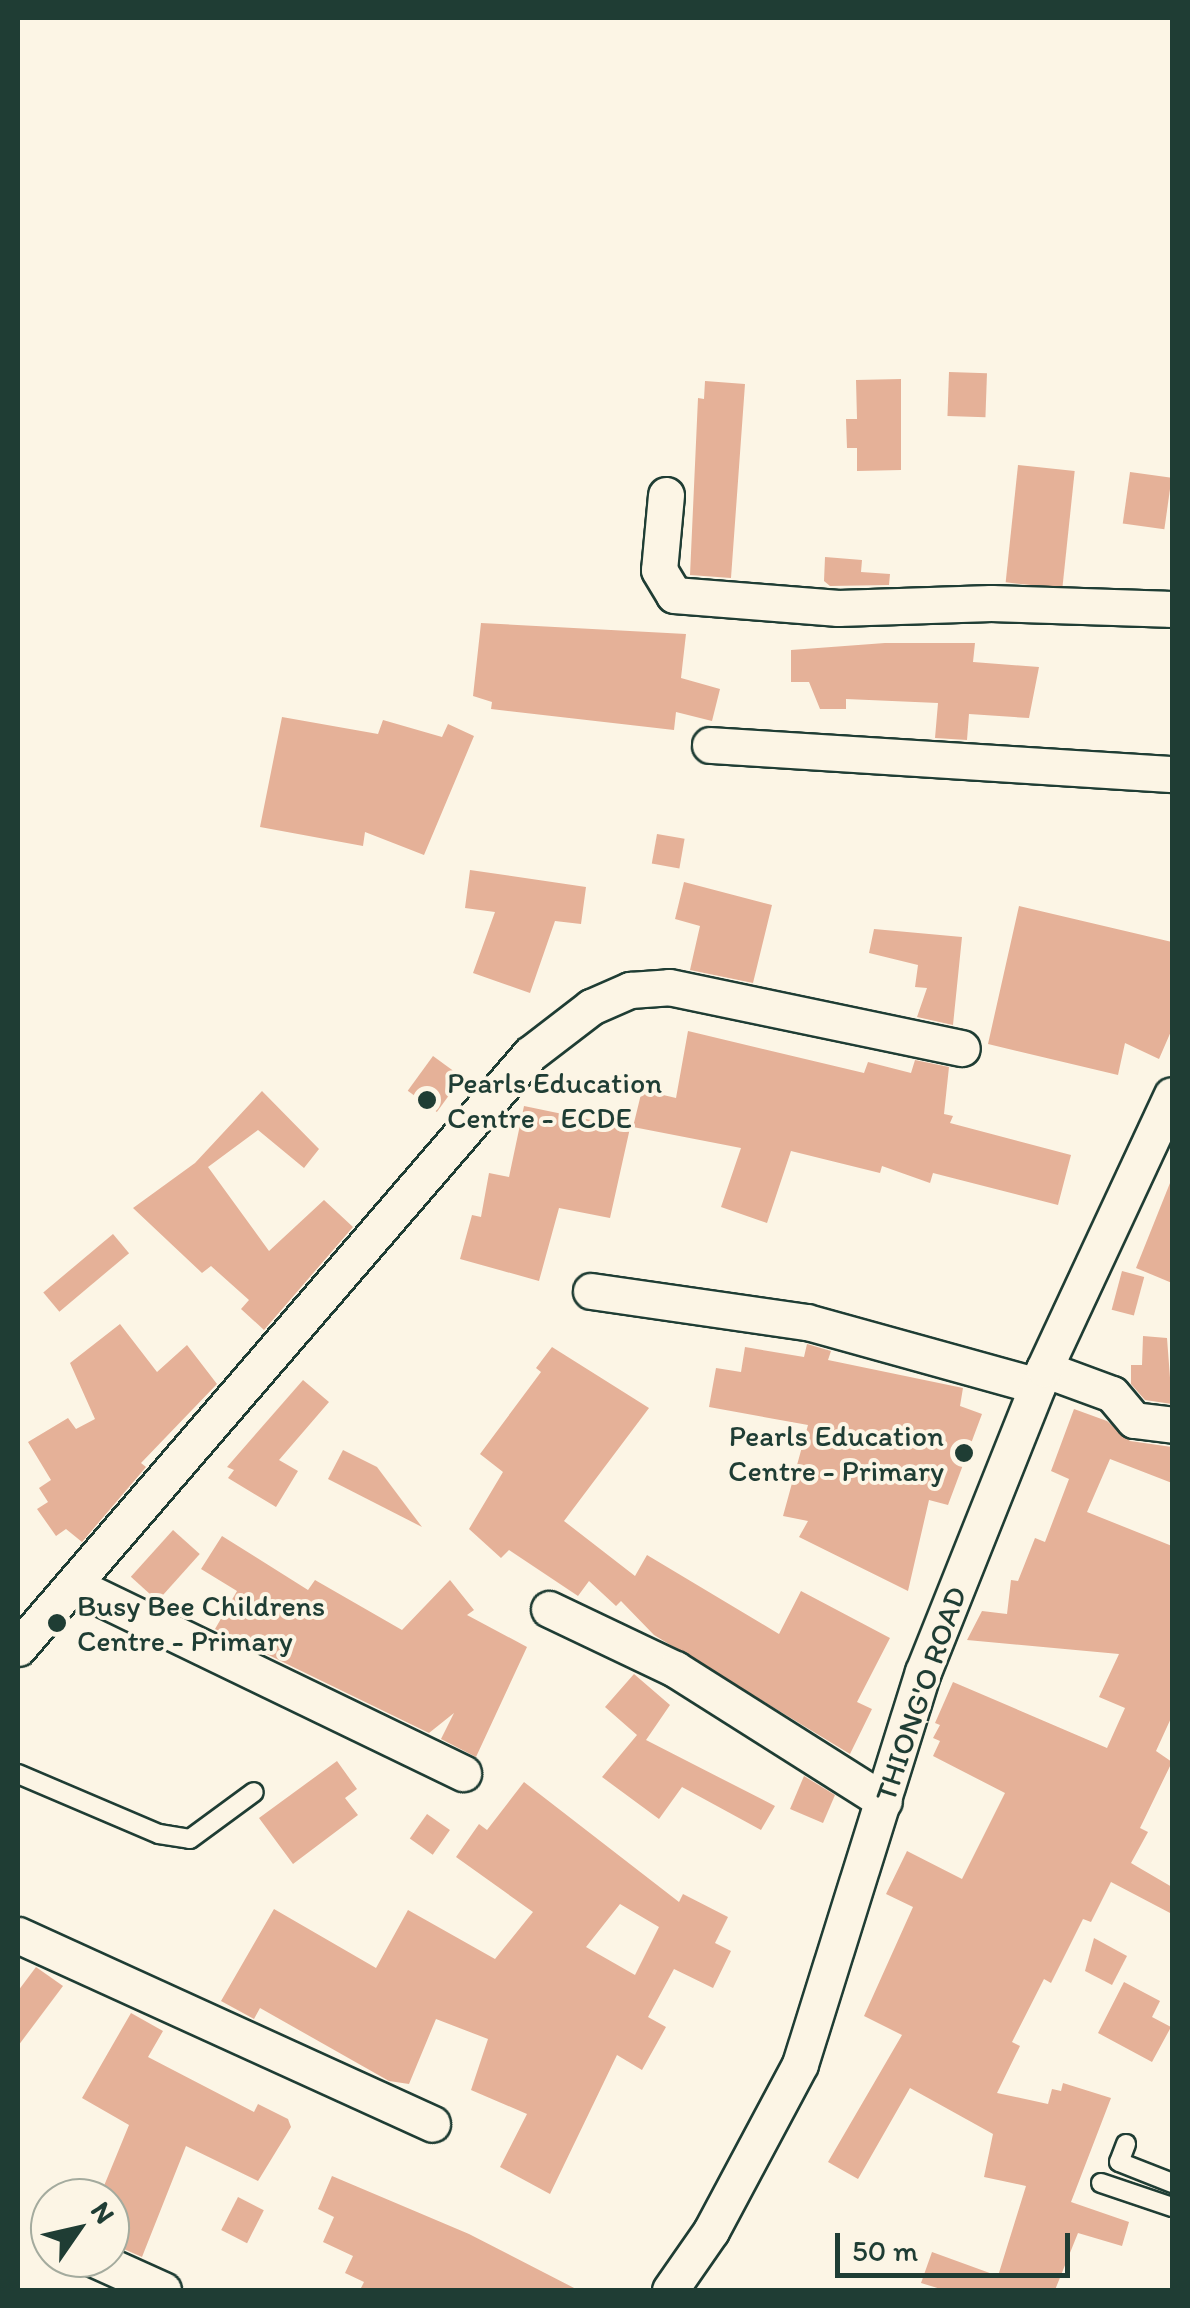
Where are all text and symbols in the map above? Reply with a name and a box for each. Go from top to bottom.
place label: Pearls Education Centre - ECDE [447,1065,662,1136]
marker: Pearls Education Centre - ECDE [416,1089,438,1111]
place label: Pearls Education Centre - Primary [729,1418,944,1488]
marker: Pearls Education Centre - Primary [953,1442,975,1464]
street label: THIONG'O ROAD [868,1582,974,1806]
place label: Busy Bee Childrens Centre - Primary [77,1588,325,1658]
marker: Busy Bee Childrens Centre - Primary [46,1612,68,1634]
north arrow [30,2178,130,2278]
text: N [84,2195,123,2230]
scale bar [840,2213,1075,2275]
text: 50 m [852,2232,918,2269]

